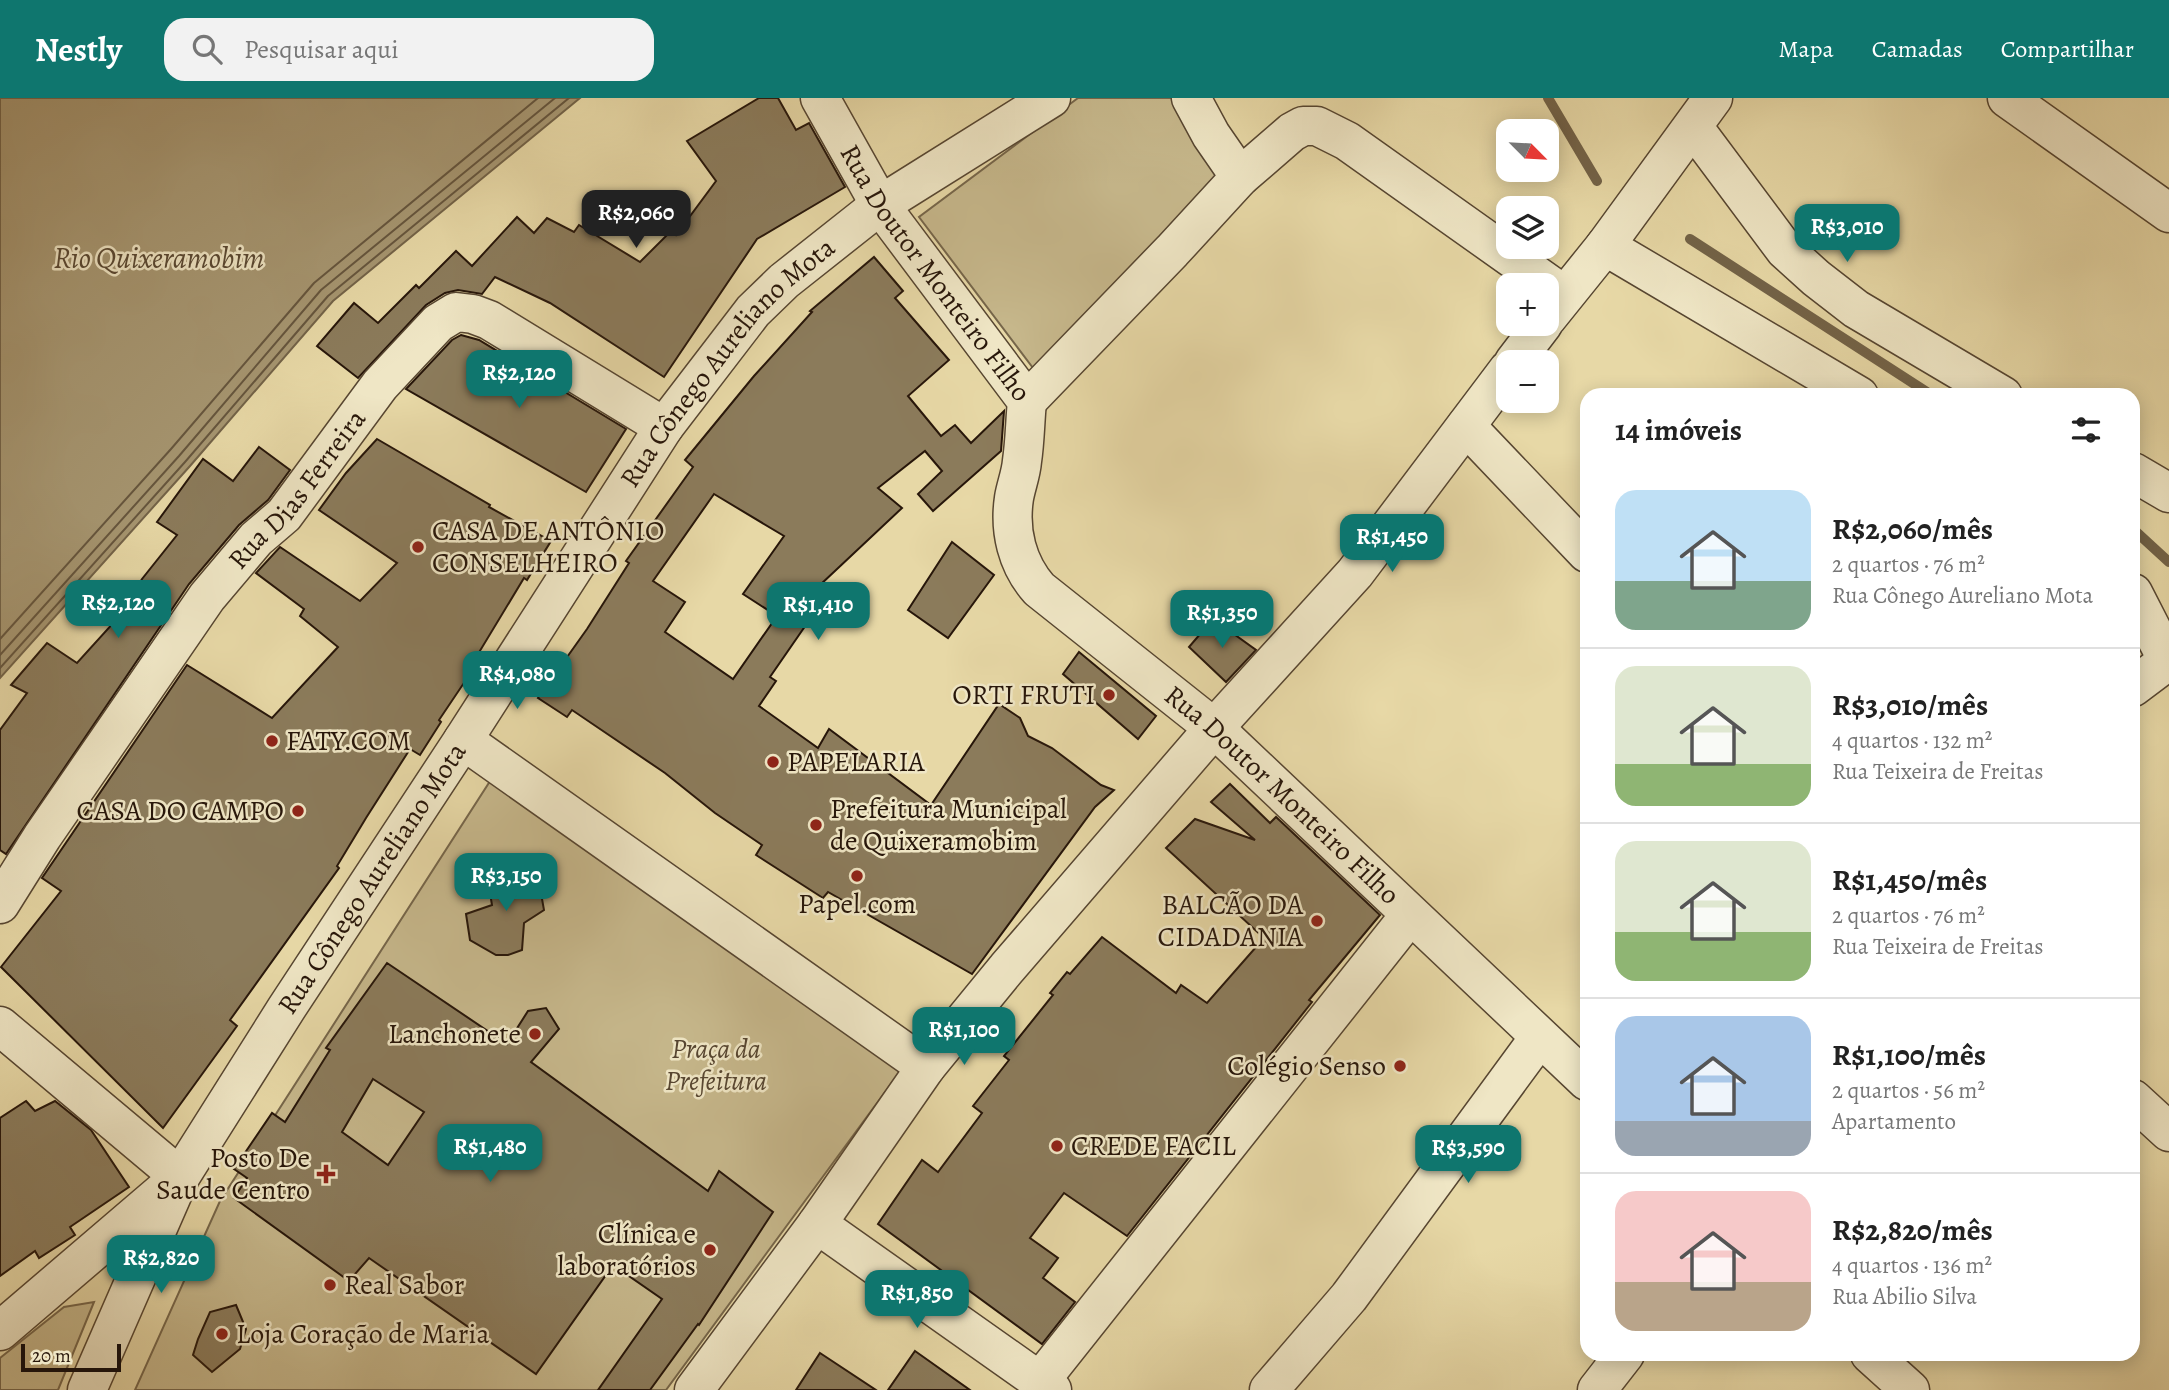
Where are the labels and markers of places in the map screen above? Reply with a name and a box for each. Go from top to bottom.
pin: R$2,060 [571,190,701,250]
pin: R$3,010 [1782,204,1912,264]
pin: R$2,120 [454,350,584,410]
place label: CASA DE ANTÔNIO CONSELHEIRO [432,512,664,582]
pin: R$1,450 [1327,514,1457,574]
marker: CASA DE ANTÔNIO CONSELHEIRO [410,539,426,555]
pin: R$2,120 [53,580,183,640]
pin: R$1,410 [753,582,883,642]
pin: R$1,350 [1157,590,1287,650]
pin: R$4,080 [452,652,582,711]
place label: ORTI FRUTI [952,676,1095,714]
marker: ORTI FRUTI [1101,687,1117,703]
place label: FATY.COM [286,722,411,760]
marker: FATY.COM [264,733,280,749]
place label: PAPELARIA [787,743,925,781]
marker: PAPELARIA [765,754,781,770]
place label: Prefeitura Municipal de Quixeramobim [830,790,1067,860]
place label: CASA DO CAMPO [76,792,284,830]
marker: CASA DO CAMPO [290,803,306,819]
marker: Prefeitura Municipal de Quixeramobim [808,817,824,833]
pin: R$3,150 [441,854,571,913]
marker: Papel.com [849,868,865,884]
place label: Papel.com [798,885,916,923]
place label: BALCÃO DA CIDADANIA [1158,886,1304,956]
marker: BALCÃO DA CIDADANIA [1309,913,1325,929]
pin: R$1,100 [899,1007,1029,1067]
place label: Lanchonete [388,1015,521,1053]
marker: Lanchonete [527,1026,543,1042]
place label: Colégio Senso [1227,1047,1386,1085]
marker: Colégio Senso [1392,1058,1408,1074]
pin: R$1,480 [425,1124,555,1184]
pin: R$3,590 [1403,1126,1533,1185]
place label: CREDE FACIL [1071,1127,1237,1165]
marker: CREDE FACIL [1049,1138,1065,1154]
place label: Posto De Saude Centro [156,1139,310,1209]
marker: Posto De Saude Centro [316,1164,336,1184]
place label: Clínica e laboratórios [557,1215,696,1285]
pin: R$2,820 [96,1236,226,1295]
marker: Clínica e laboratórios [702,1242,718,1258]
place label: Real Sabor [344,1266,465,1304]
pin: R$1,850 [852,1270,982,1330]
marker: Real Sabor [322,1277,338,1293]
place label: Loja Coração de Maria [236,1315,490,1353]
marker: Loja Coração de Maria [214,1326,230,1342]

